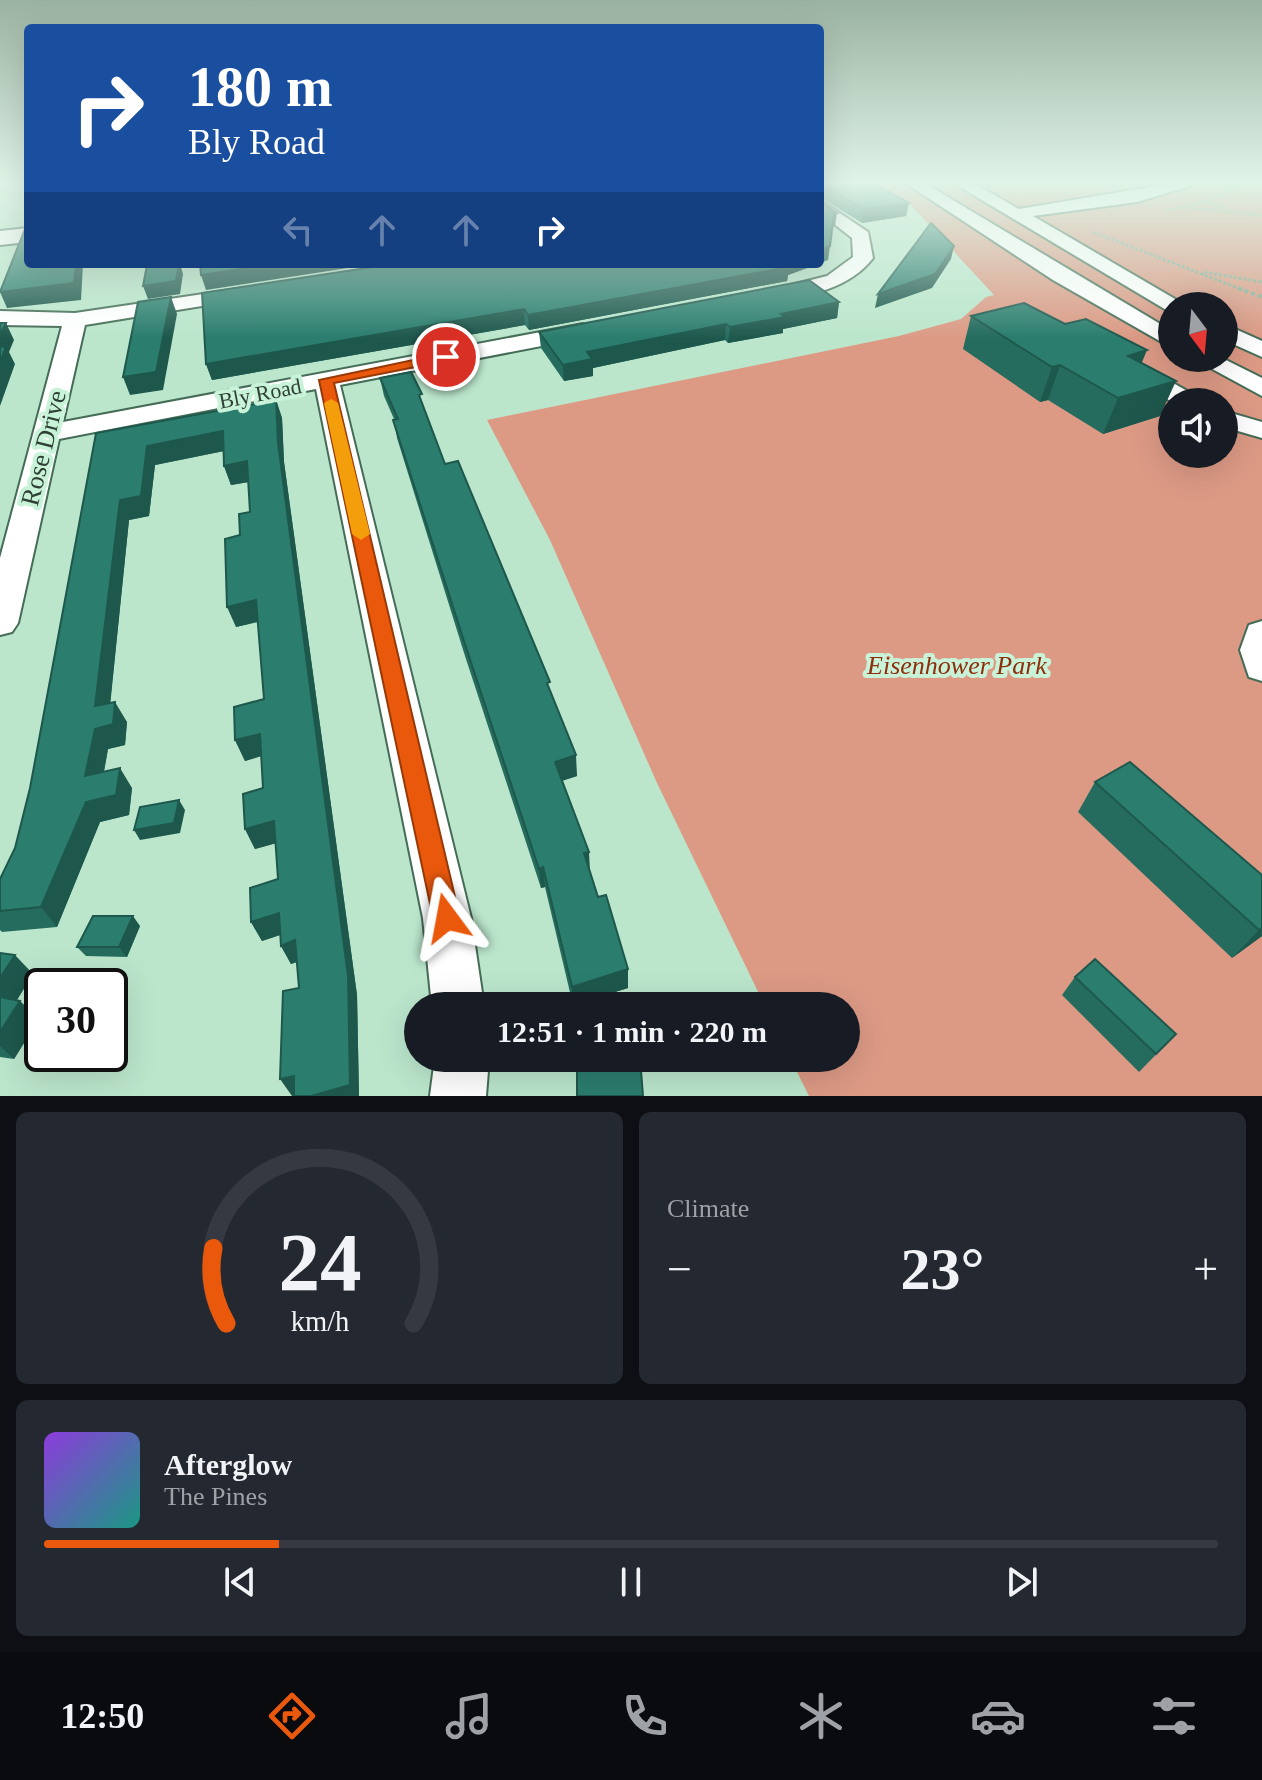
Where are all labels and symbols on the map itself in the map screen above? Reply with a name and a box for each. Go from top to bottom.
north arrow [1158,292,1238,372]
pin [412,323,480,391]
street label: Bly Road [217,373,304,414]
street label: Rose Drive [15,388,72,509]
park label: Eisenhower Park [866,651,1047,680]
position arrow [405,876,489,960]
speed limit sign: 30 [24,968,128,1072]

